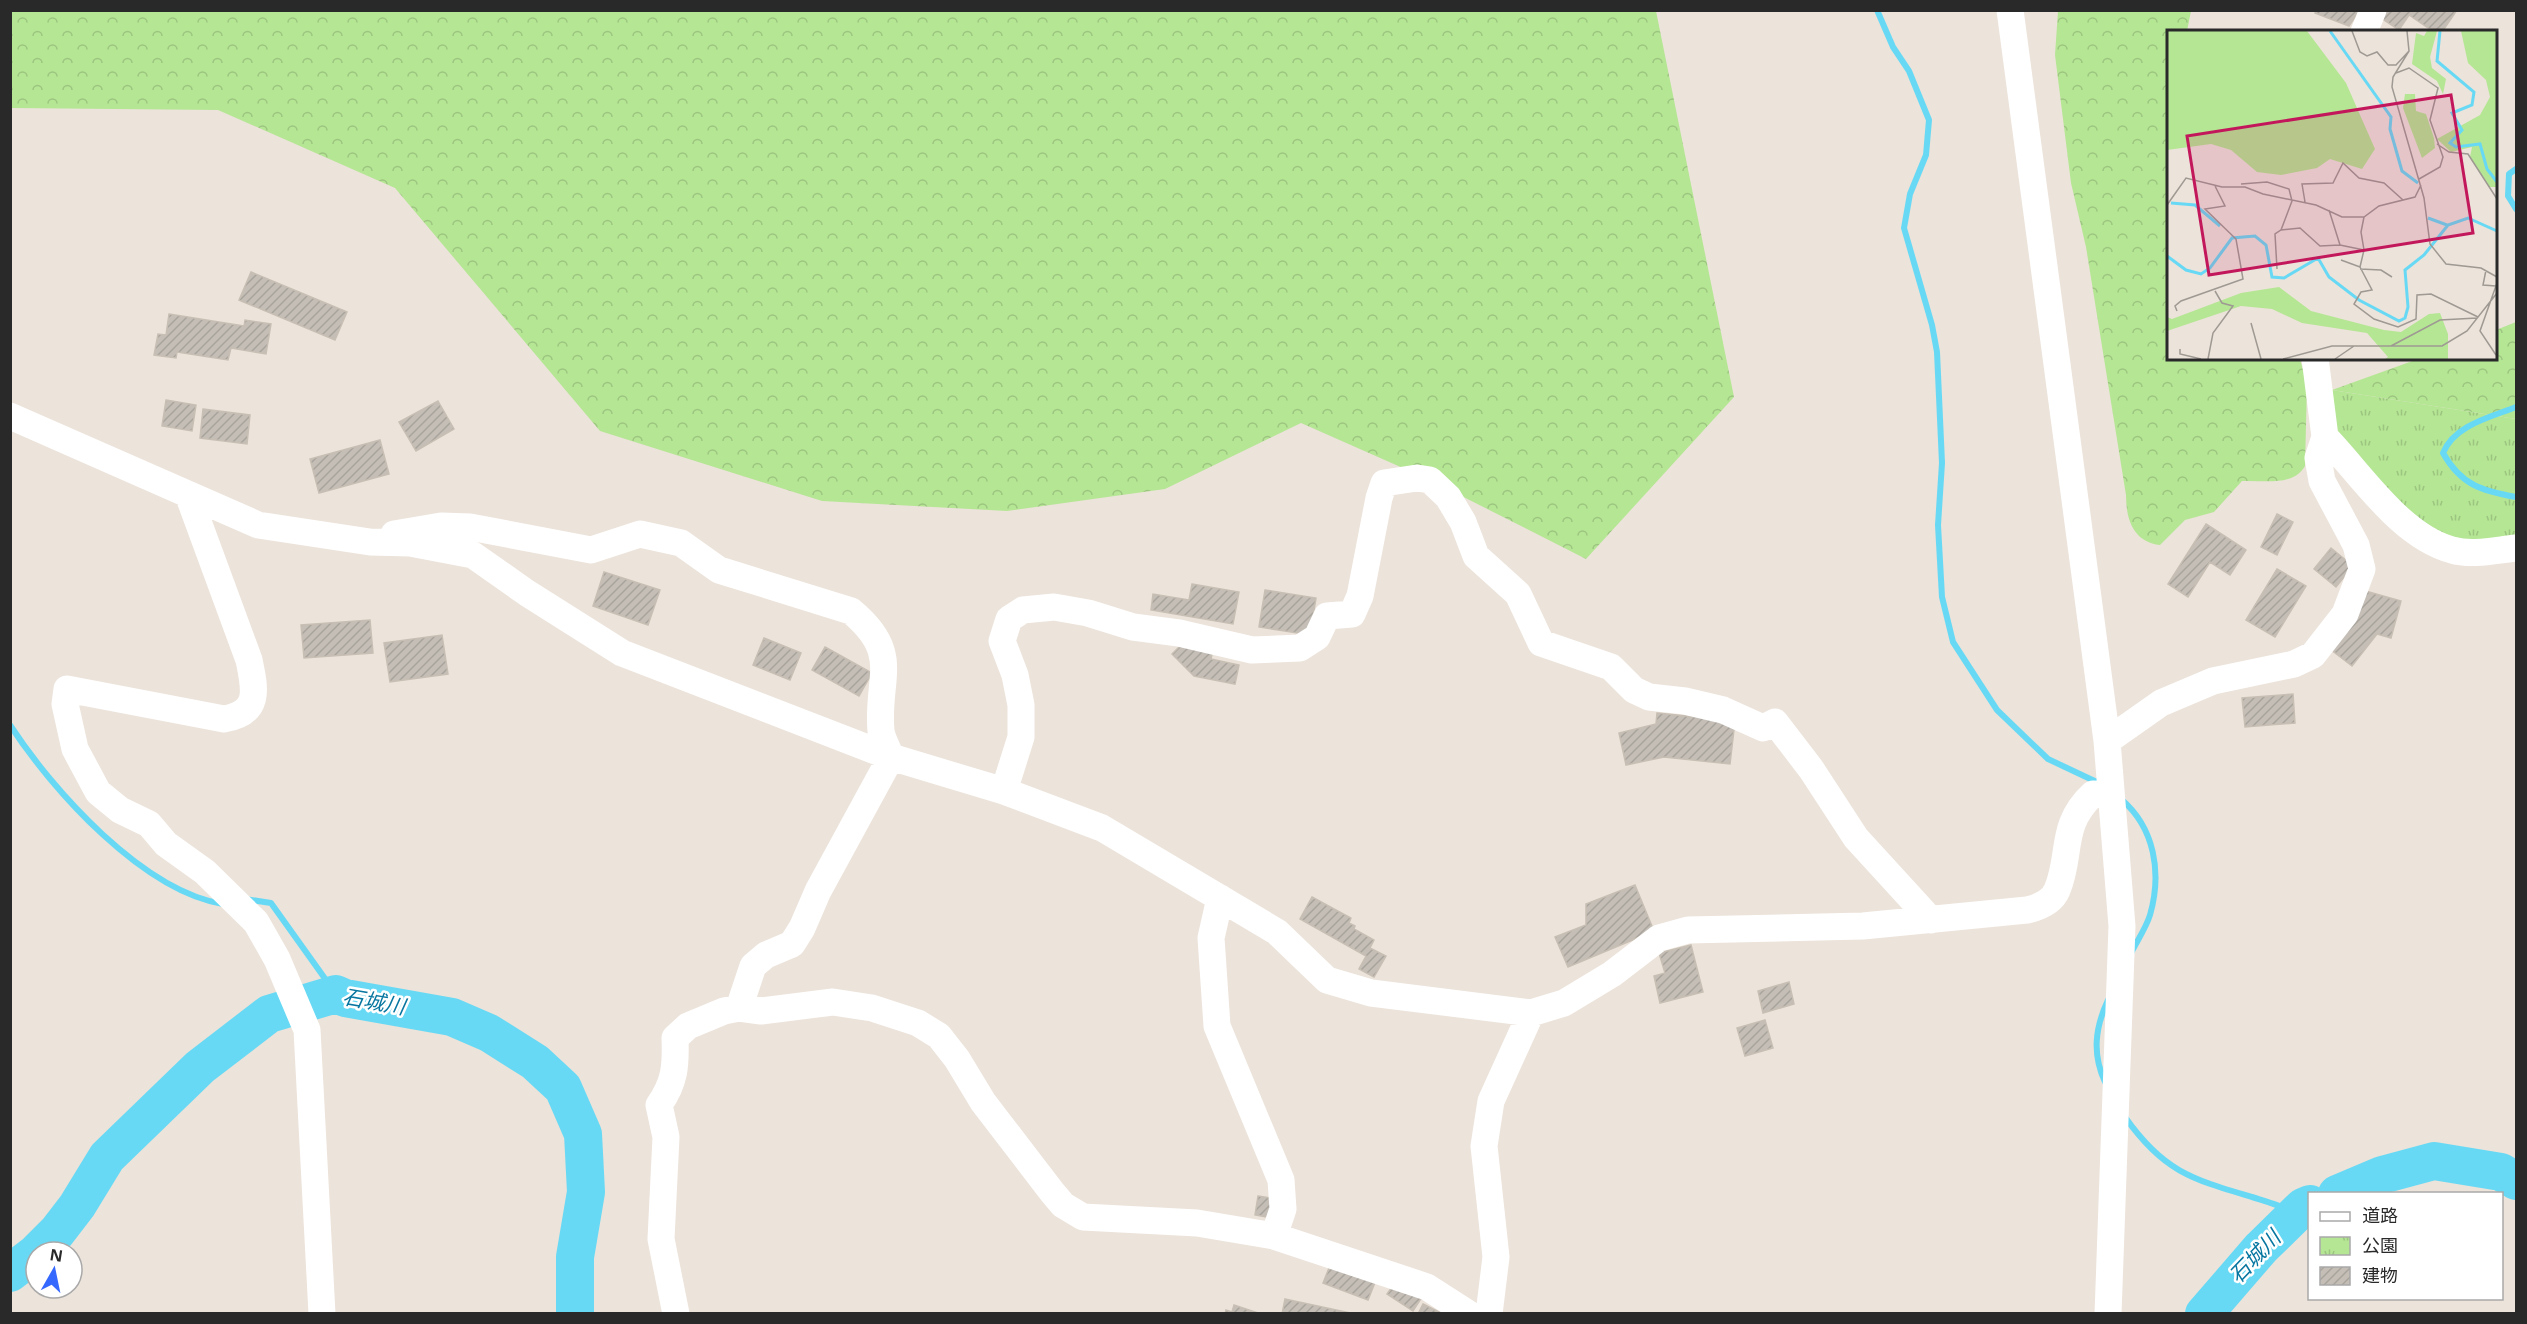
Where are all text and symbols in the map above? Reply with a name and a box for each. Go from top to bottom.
inset map [2167,30,2497,360]
water label: 石城川 [341,982,410,1021]
legend [2308,1192,2503,1300]
text: 道路 [2362,1203,2398,1227]
water label: 石城川 [2222,1222,2288,1289]
text: 公園 [2362,1233,2398,1257]
north arrow [24,1240,84,1300]
text: N [48,1243,64,1267]
text: 建物 [2362,1263,2398,1287]

